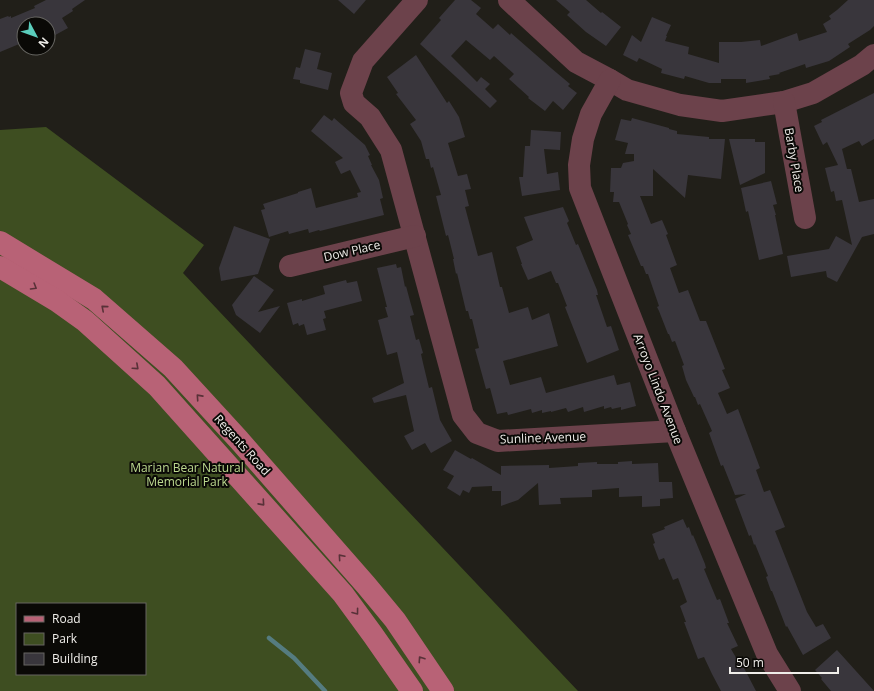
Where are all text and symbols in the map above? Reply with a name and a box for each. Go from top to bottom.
north arrow [16,16,56,56]
text: N [35,35,53,51]
street label: Barby Place [780,126,809,194]
street label: Dow Place [322,236,382,265]
one-way arrow [30,282,37,290]
one-way arrow [102,305,109,312]
street label: Arroyo Lindo Avenue [630,331,687,447]
one-way arrow [131,362,138,369]
one-way arrow [197,394,204,401]
street label: Regents Road [210,411,274,479]
street label: Sunline Avenue [500,427,587,448]
park label: Marian Bear Natural Memorial Park [130,459,244,490]
one-way arrow [257,499,264,506]
one-way arrow [339,554,346,561]
legend [16,603,146,675]
one-way arrow [351,608,359,615]
text: Road [52,610,81,627]
text: Park [52,630,78,647]
scale bar [730,649,838,675]
text: Building [52,650,98,667]
text: 50 m [736,654,764,671]
one-way arrow [418,656,426,663]

